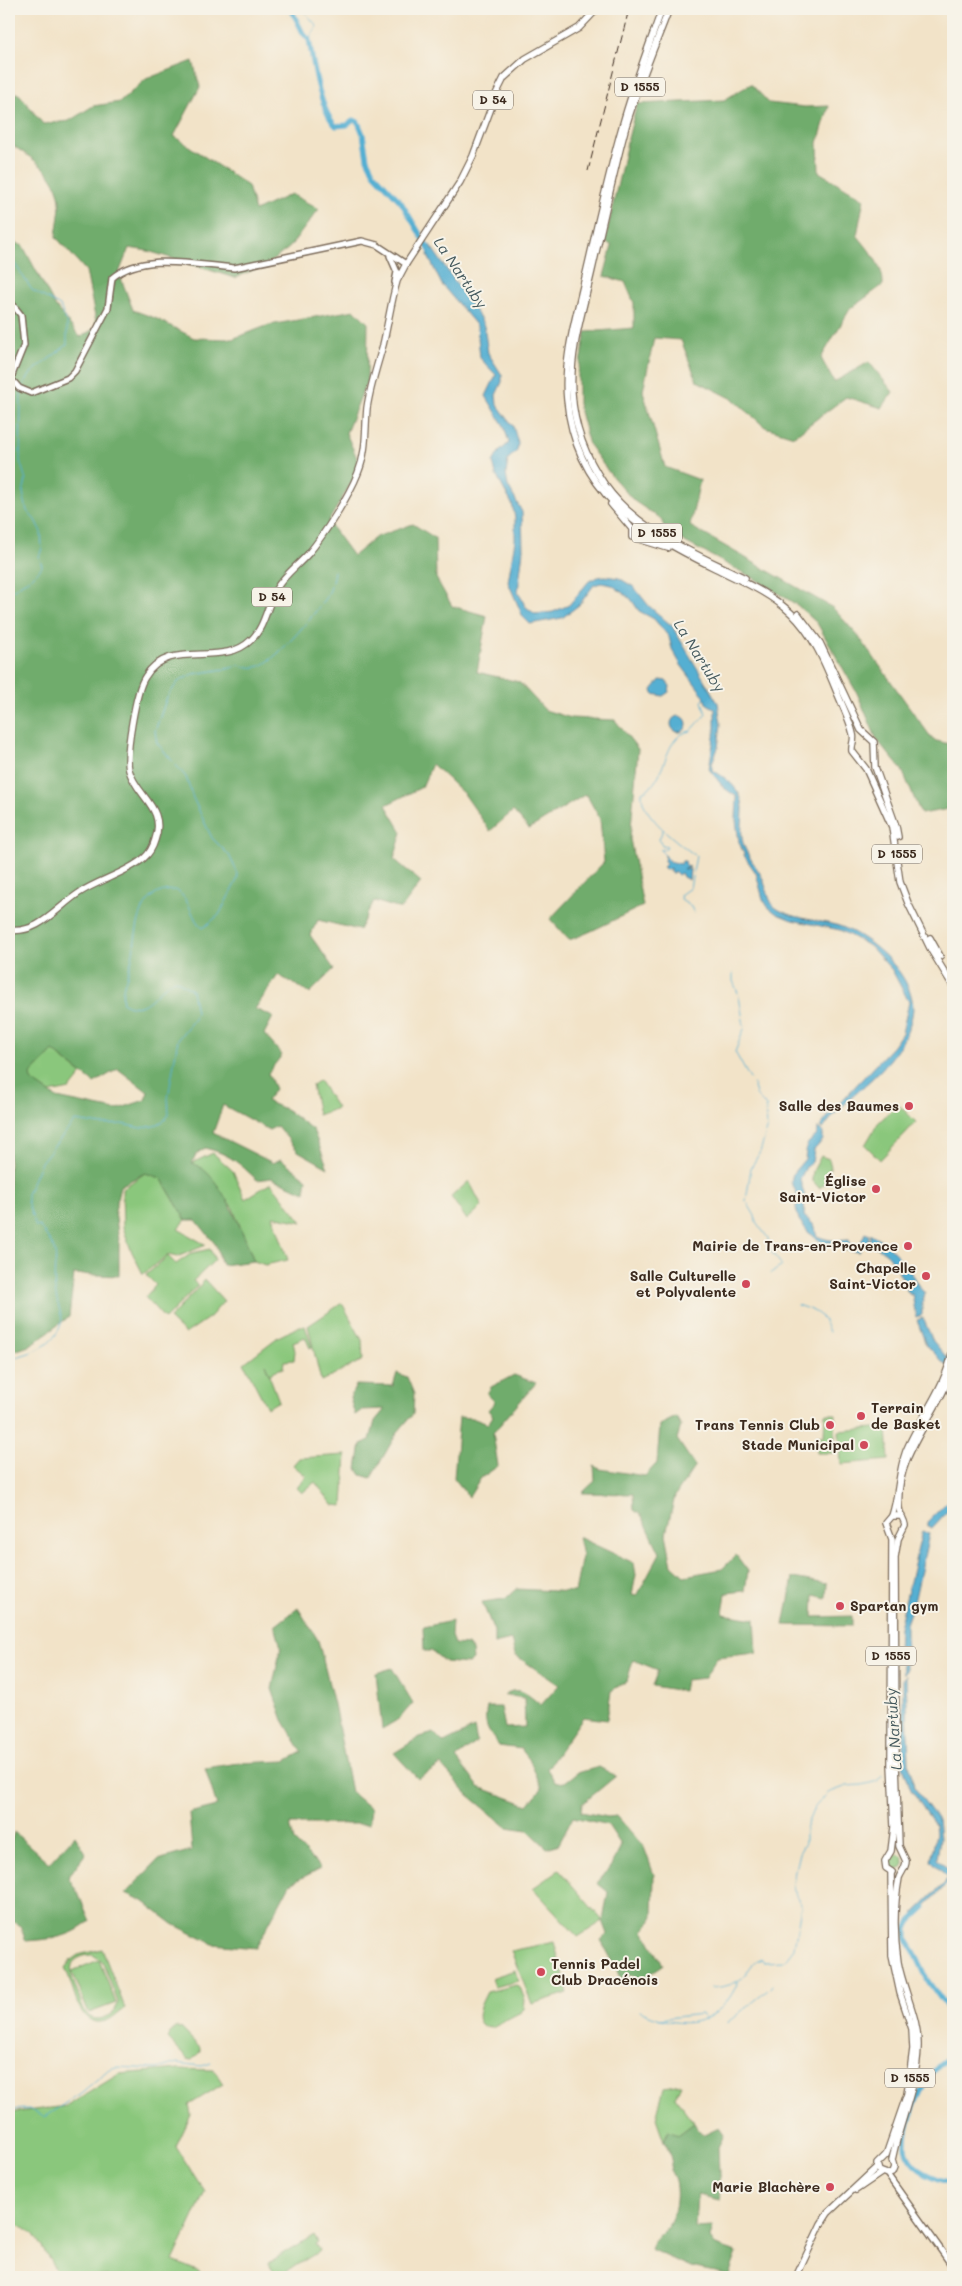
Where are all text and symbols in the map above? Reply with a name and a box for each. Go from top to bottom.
road number: D 1555 [615,77,665,96]
road number: D 54 [473,90,513,110]
water label: La Nartuby [430,233,492,312]
road number: D 1555 [632,524,682,542]
road number: D 54 [252,588,292,606]
water label: La Nartuby [670,615,730,696]
road number: D 1555 [872,844,922,864]
place label: Salle des Baumes [779,1096,899,1115]
marker: Salle des Baumes [903,1100,915,1112]
place label: Église Saint-Victor [779,1171,866,1206]
marker: Église Saint-Victor [870,1183,882,1195]
place label: Mairie de Trans-en-Provence [692,1236,898,1255]
marker: Mairie de Trans-en-Provence [902,1240,914,1252]
place label: Chapelle Saint-Victor [829,1258,916,1293]
place label: Salle Culturelle et Polyvalente [630,1266,736,1301]
marker: Chapelle Saint-Victor [920,1270,932,1282]
marker: Salle Culturelle et Polyvalente [740,1278,752,1290]
place label: Terrain de Basket [871,1398,940,1433]
marker: Terrain de Basket [855,1410,867,1422]
place label: Trans Tennis Club [695,1415,820,1434]
marker: Trans Tennis Club [824,1419,836,1431]
place label: Stade Municipal [742,1435,854,1454]
marker: Stade Municipal [858,1439,870,1451]
place label: Spartan gym [850,1596,938,1615]
marker: Spartan gym [834,1600,846,1612]
road number: D 1555 [866,1646,916,1665]
water label: La Nartuby [880,1687,906,1771]
place label: Tennis Padel Club Dracénois [551,1954,658,1989]
marker: Tennis Padel Club Dracénois [535,1966,547,1978]
road number: D 1555 [885,2068,935,2088]
place label: Marie Blachère [712,2177,820,2196]
marker: Marie Blachère [824,2181,836,2193]

